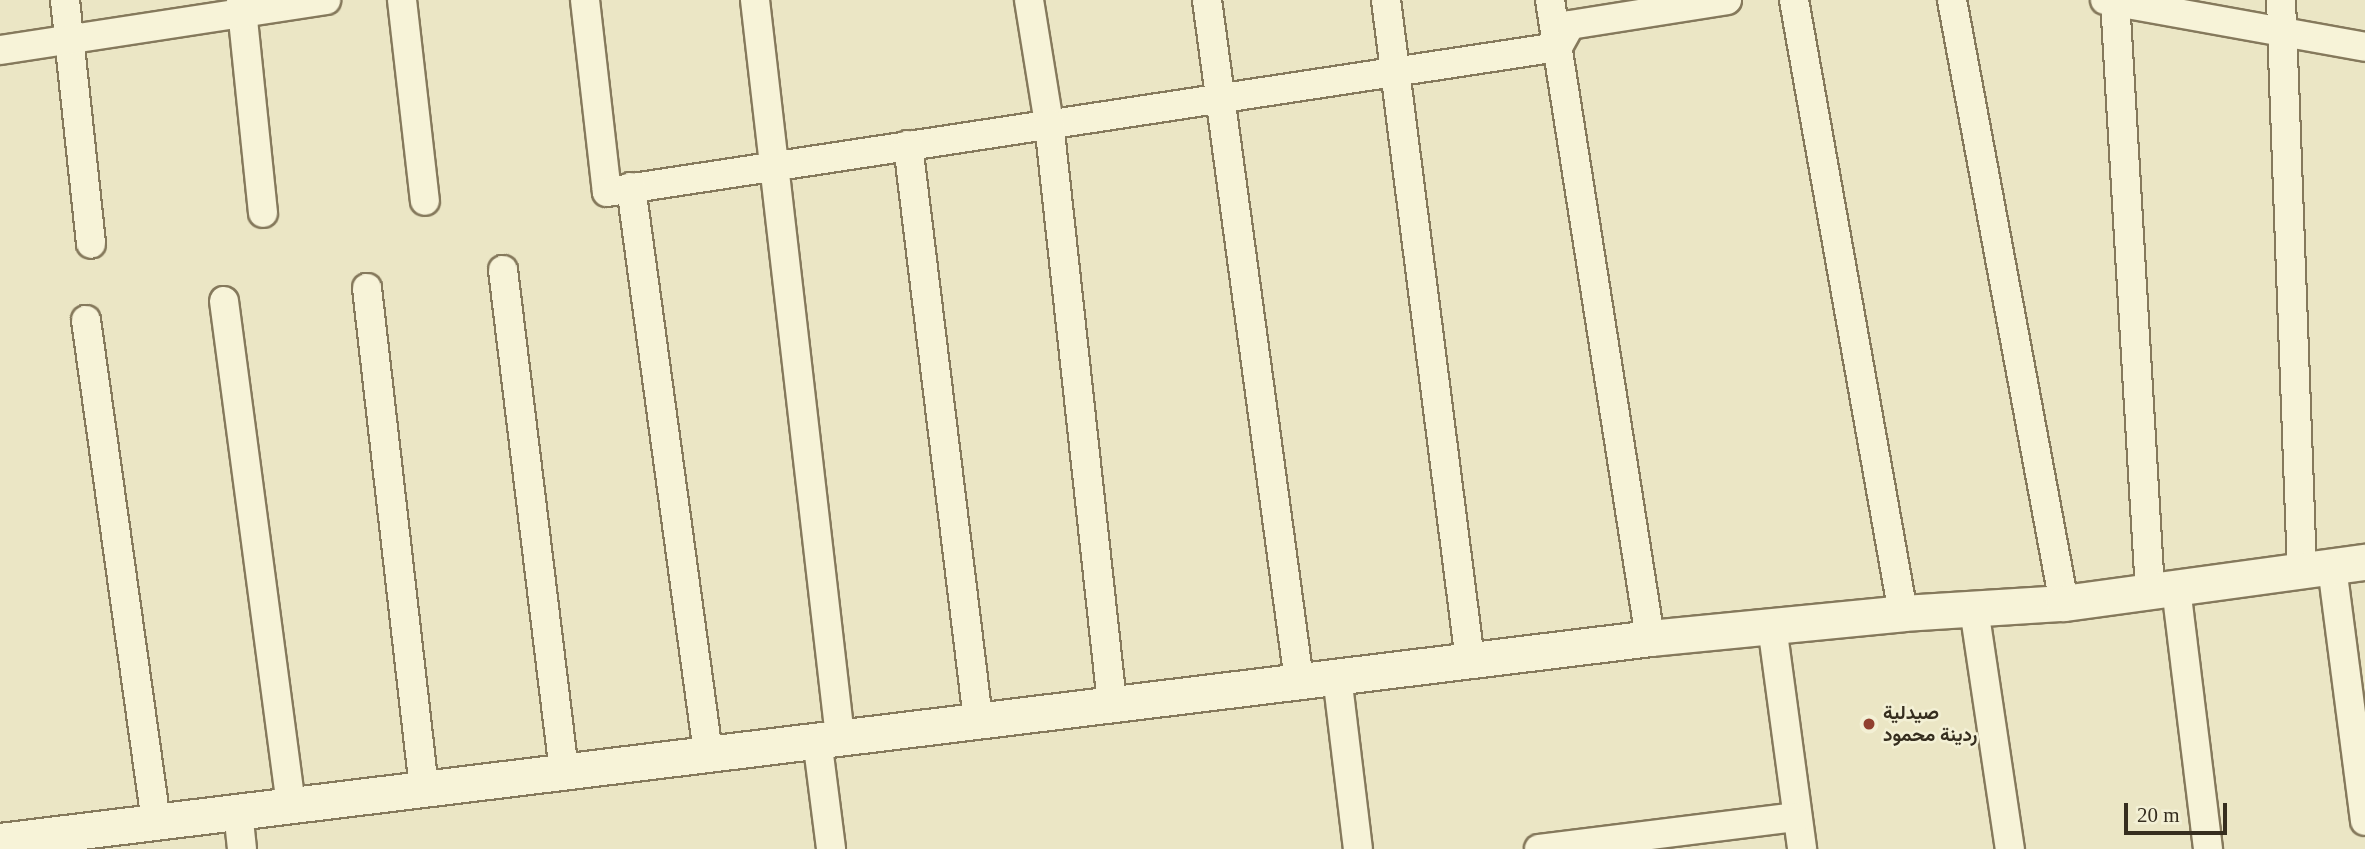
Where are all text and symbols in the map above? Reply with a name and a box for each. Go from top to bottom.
place label: صيدلية ردينة محمود [1883,702,1977,746]
marker: صيدلية ردينة محمود [1861,716,1877,732]
scale bar [2127,790,2230,834]
text: 20 m [2137,803,2180,827]

